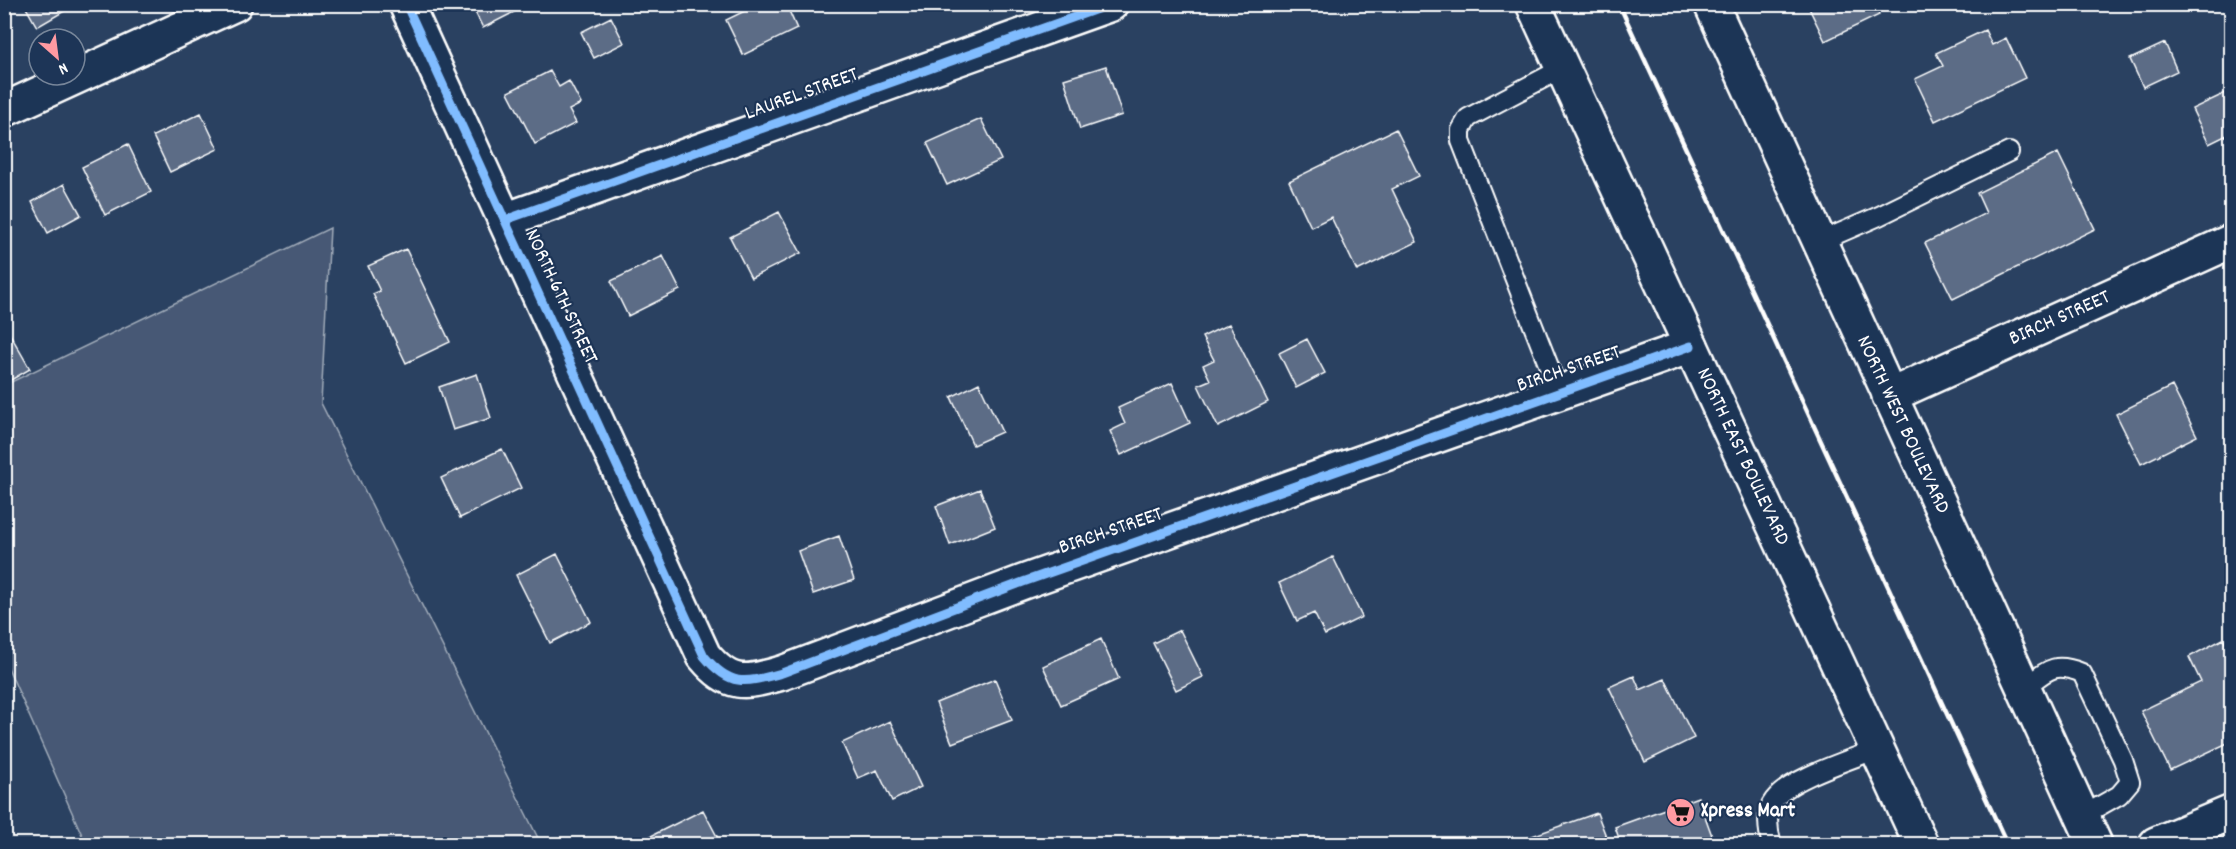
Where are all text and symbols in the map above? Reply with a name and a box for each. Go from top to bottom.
north arrow [27,27,87,87]
text: N [54,56,72,80]
street label: LAUREL STREET [741,60,863,129]
street label: NORTH 6TH STREET [516,224,605,370]
street label: BIRCH STREET [2005,283,2116,355]
street label: NORTH WEST BOULEVARD [1848,331,1957,519]
street label: BIRCH STREET [1513,338,1625,402]
street label: NORTH EAST BOULEVARD [1688,363,1796,551]
street label: BIRCH STREET [1055,500,1167,564]
supermarket icon: Xpress Mart [1664,796,1696,828]
place label: Xpress Mart [1701,797,1796,827]

